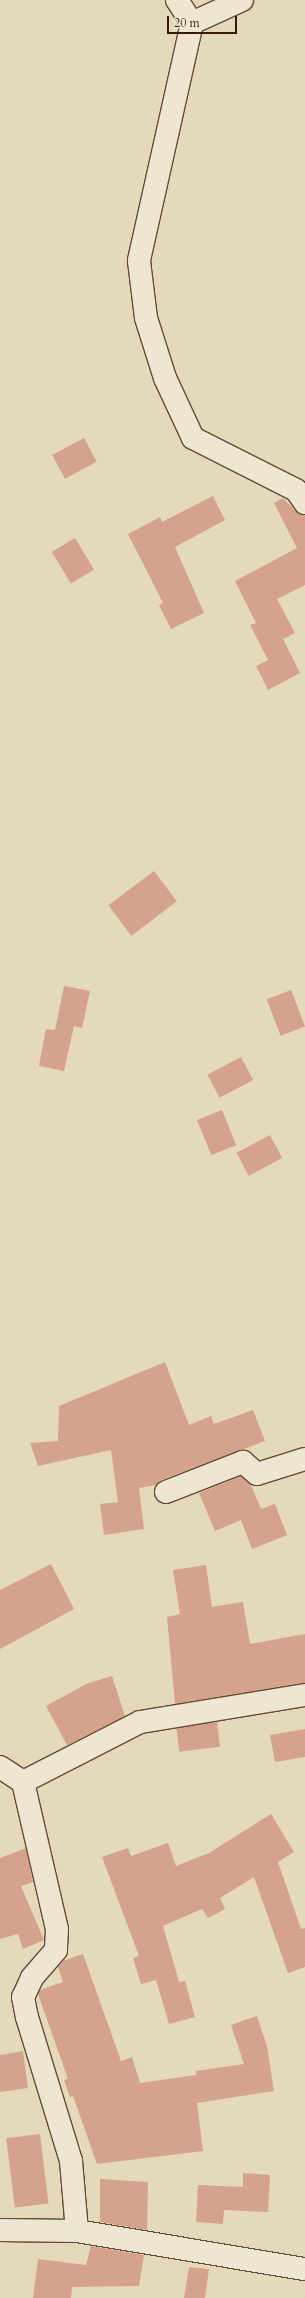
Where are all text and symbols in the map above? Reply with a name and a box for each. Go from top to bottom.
scale bar [169,8,239,34]
text: 20 m [174,15,200,31]

